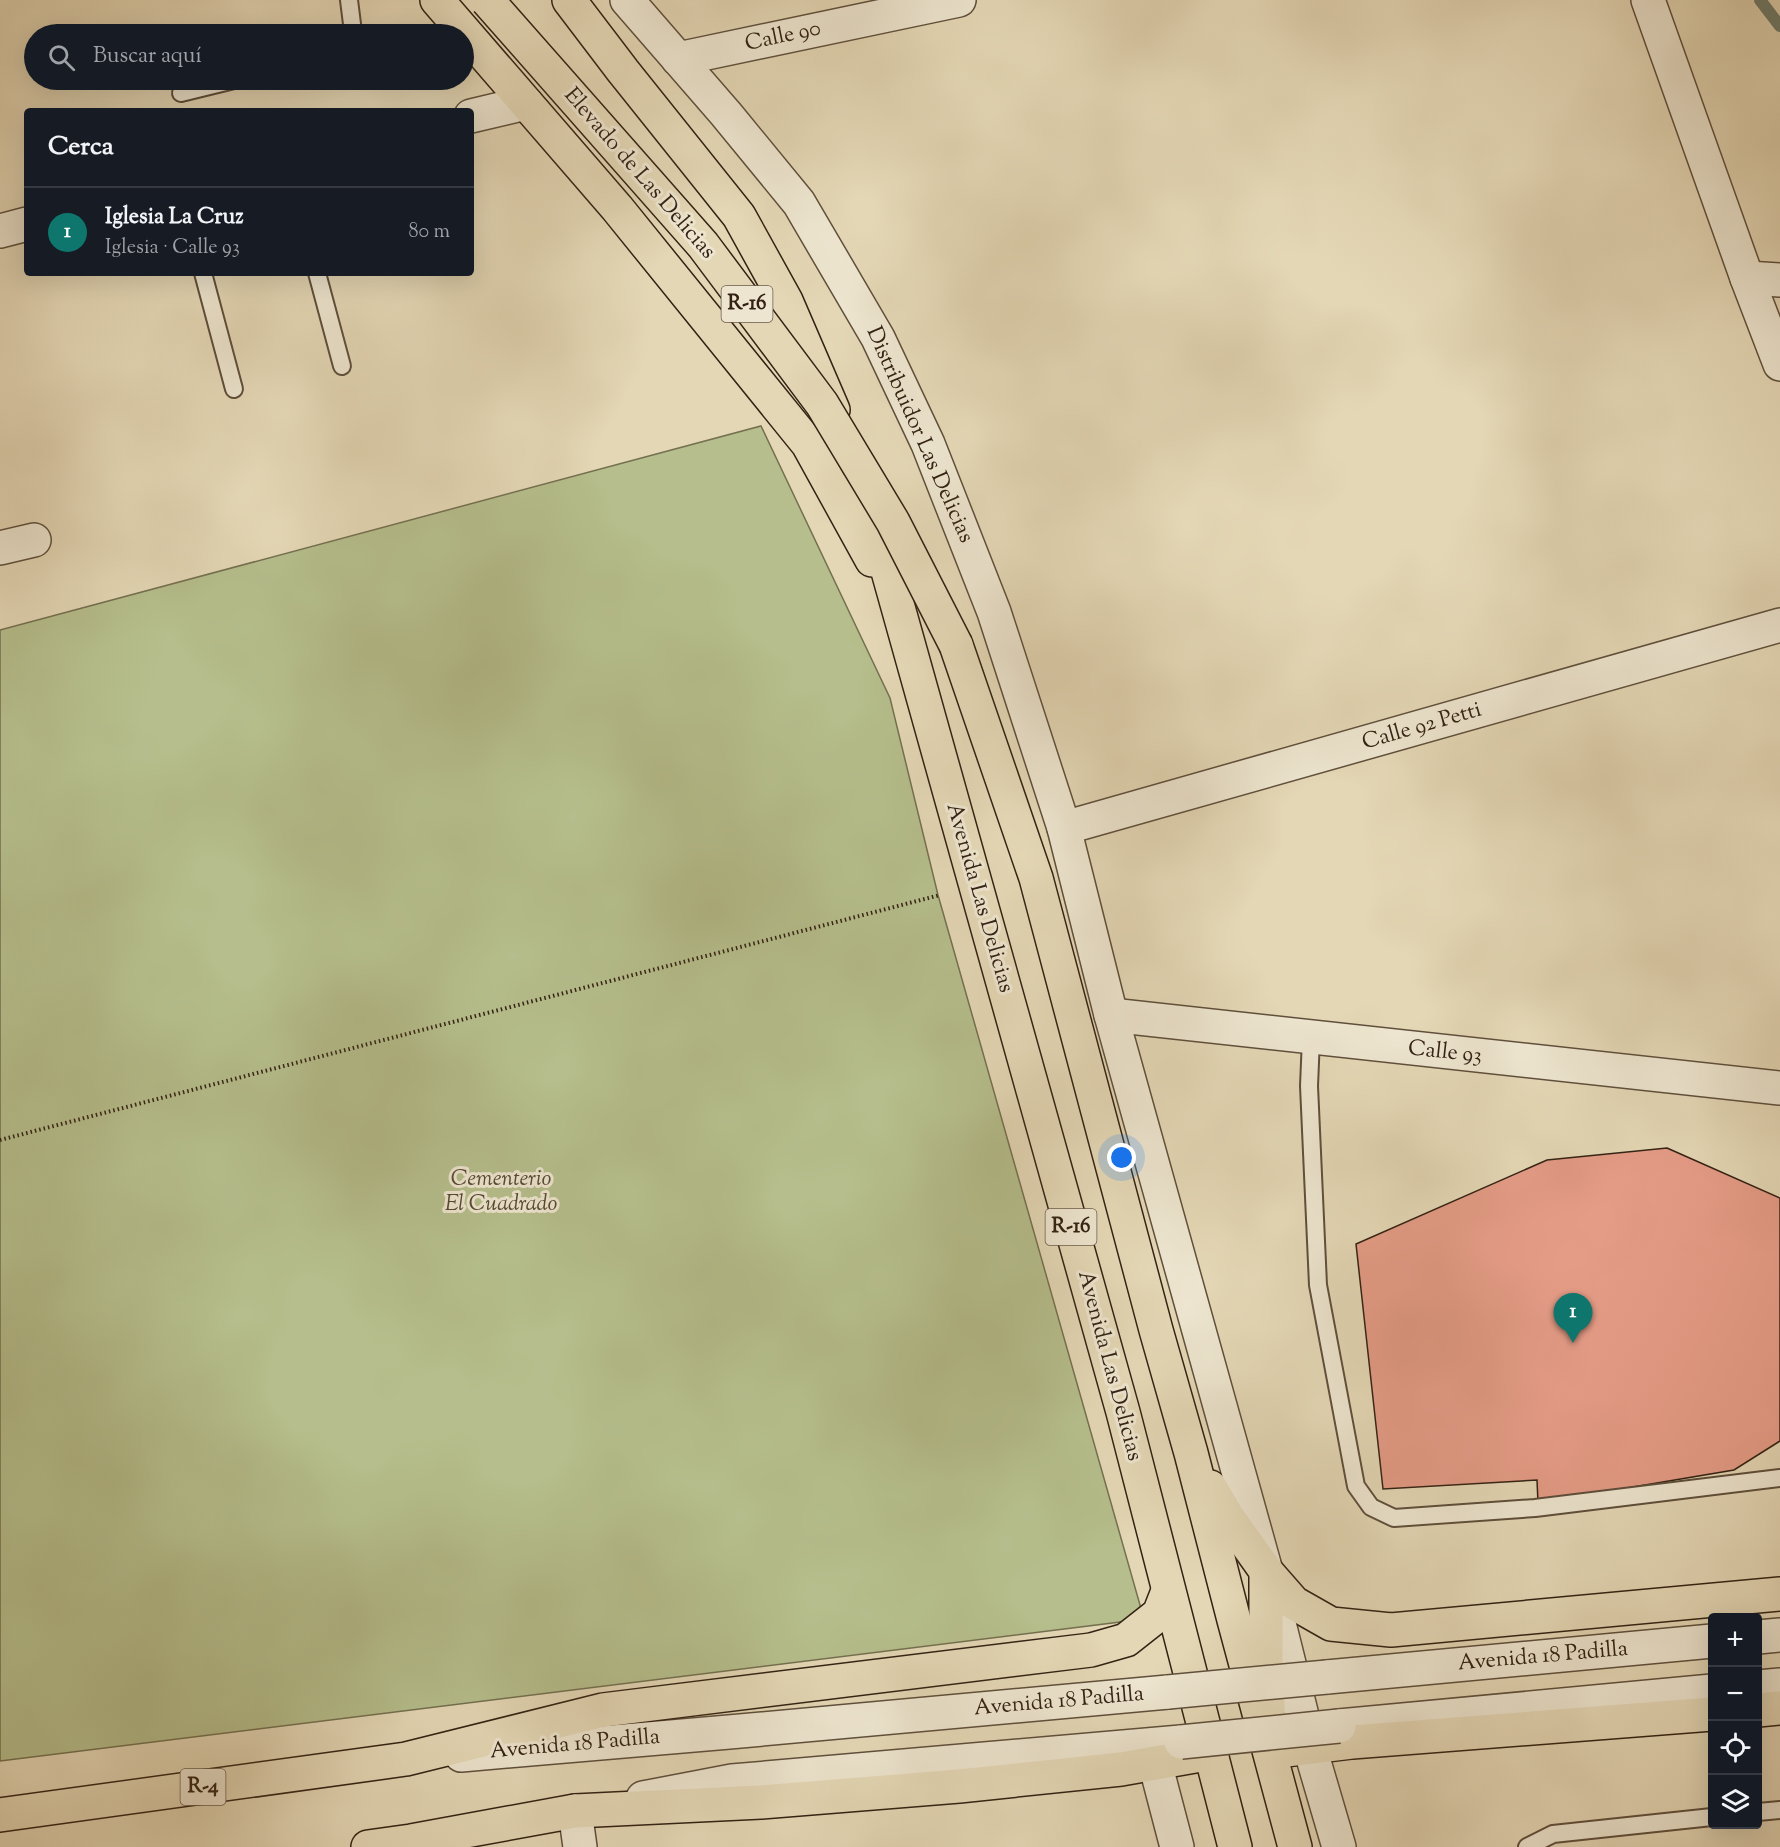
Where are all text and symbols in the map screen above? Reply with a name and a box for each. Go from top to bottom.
street label: Calle 90 [742,13,824,61]
search box [24,24,474,90]
icon: search [45,41,78,74]
text: Buscar aquí [93,41,202,73]
street label: Elevado de Las Delicias [555,81,723,267]
text: Cerca [48,129,114,166]
text: Iglesia La Cruz [105,202,244,234]
text: 1 [64,218,71,247]
text: 80 m [409,218,450,247]
text: Iglesia · Calle 93 [105,234,240,263]
road number: R-16 [722,286,772,322]
street label: Distribuidor Las Delicias [857,322,981,548]
street label: Calle 92 Petti [1358,695,1486,759]
street label: Avenida Las Delicias [937,799,1021,997]
street label: Calle 93 [1406,1033,1484,1073]
your location [1107,1143,1136,1172]
park label: Cementerio El Cuadrado [445,1164,557,1221]
road number: R-16 [1046,1209,1096,1245]
street label: Avenida Las Delicias [1068,1267,1150,1465]
pin: 1 [1554,1294,1592,1343]
map controls [1708,1613,1762,1829]
button: + [1708,1613,1762,1667]
street label: Avenida 18 Padilla [1457,1634,1629,1680]
button: − [1708,1667,1762,1721]
street label: Avenida 18 Padilla [973,1679,1145,1725]
button: locate [1708,1721,1762,1775]
street label: Avenida 18 Padilla [489,1722,661,1768]
road number: R-4 [180,1769,226,1805]
button: layers [1708,1775,1762,1829]

